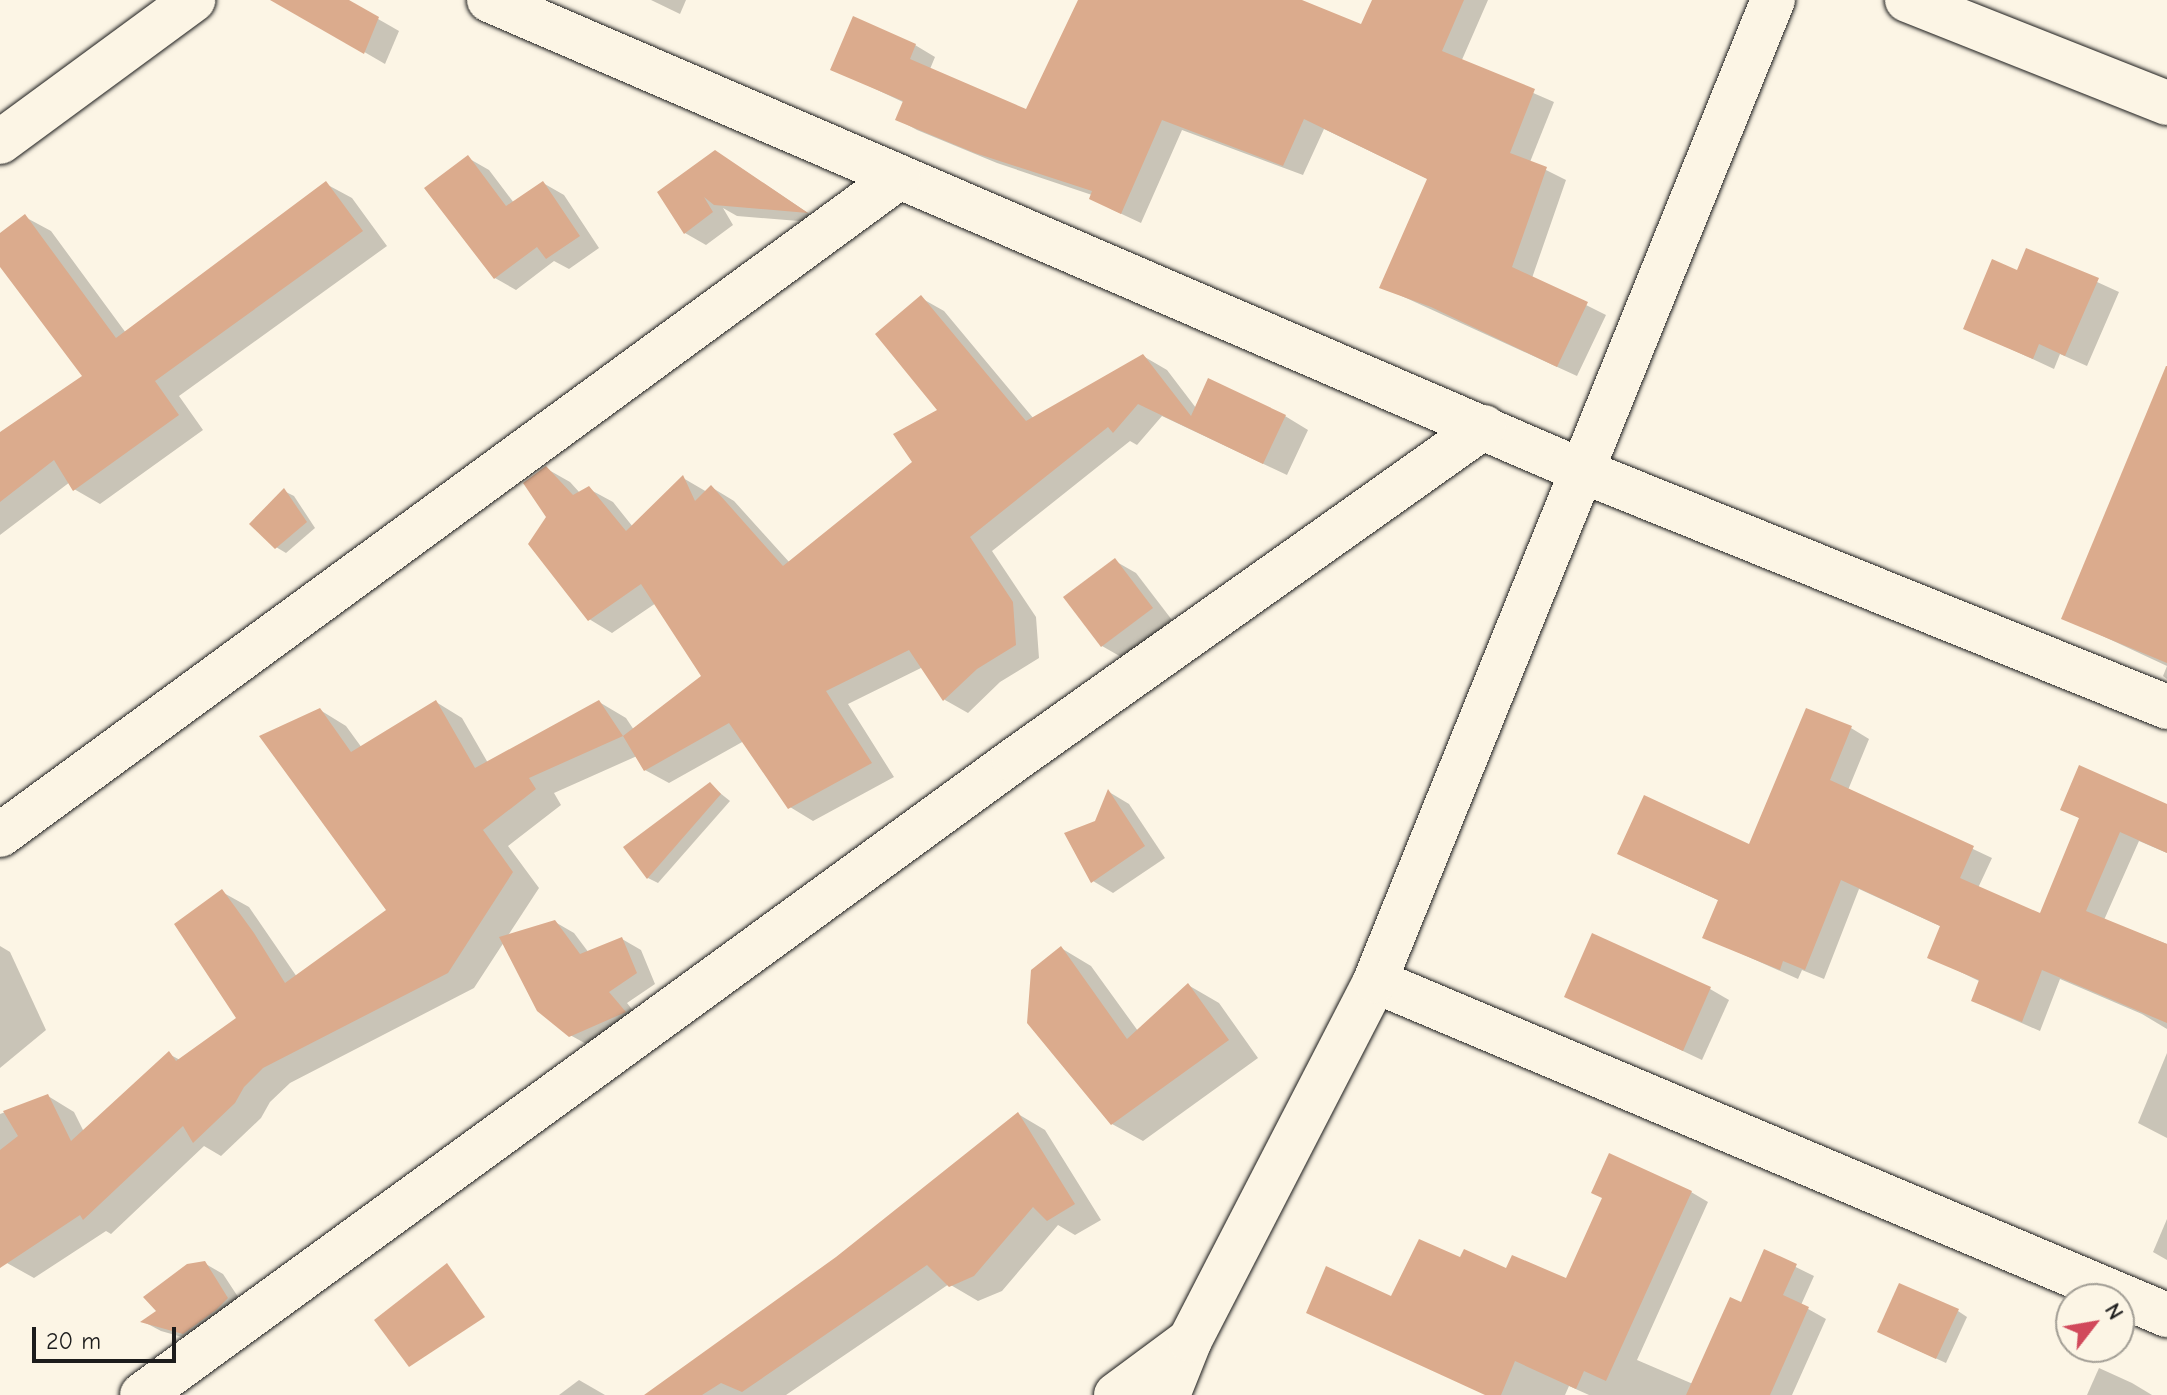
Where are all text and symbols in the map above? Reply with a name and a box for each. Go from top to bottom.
north arrow [2055,1283,2135,1363]
text: N [2099,1299,2129,1325]
scale bar [36,1311,180,1361]
text: 20 m [46,1327,101,1355]

